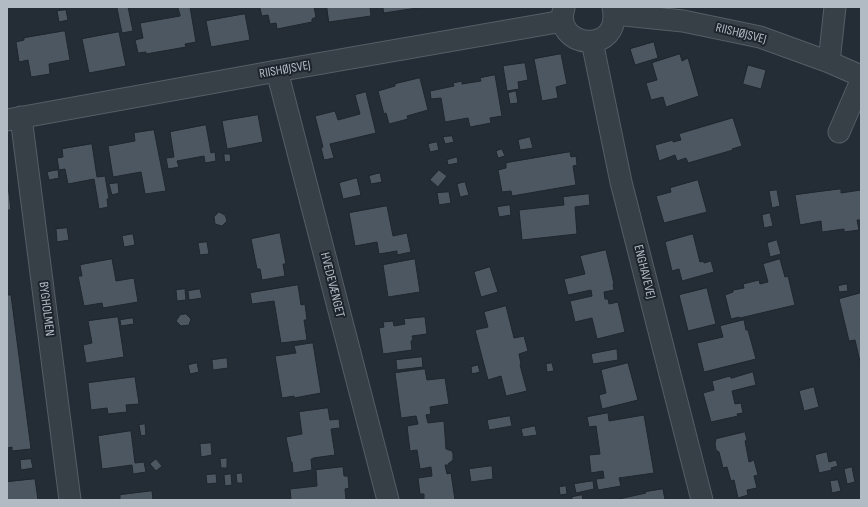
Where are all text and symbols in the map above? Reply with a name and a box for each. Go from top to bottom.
street label: RIISHØJSVEJ [714,20,768,48]
street label: RIISHØJSVEJ [258,58,312,82]
street label: ENGHAVEVEJ [630,243,658,301]
street label: HVEDEVÆNGET [316,251,348,319]
street label: BYGHOLMEN [35,281,57,337]

